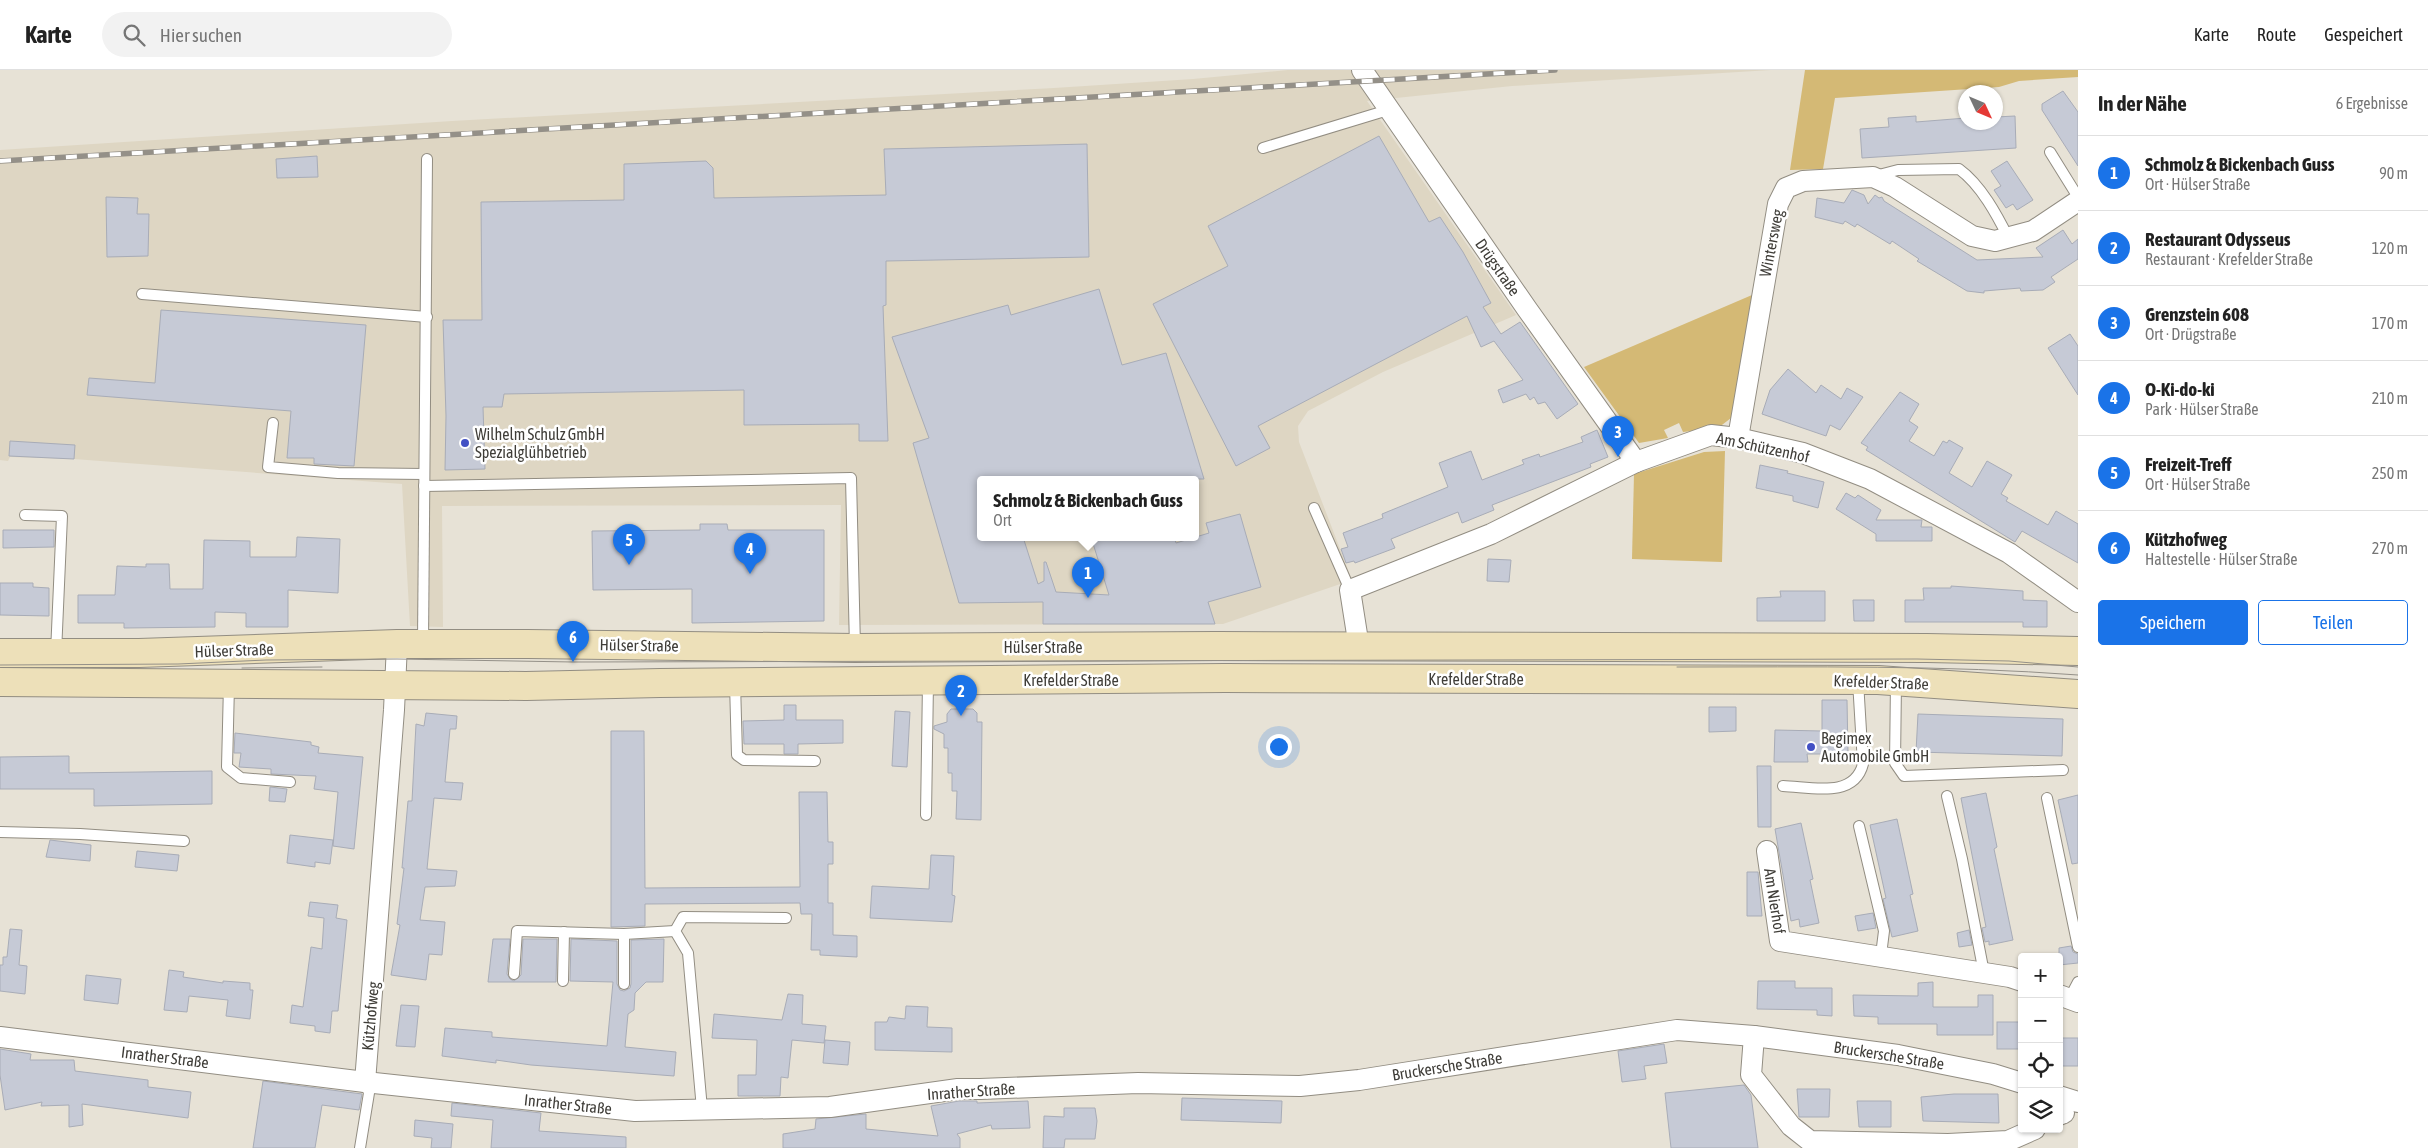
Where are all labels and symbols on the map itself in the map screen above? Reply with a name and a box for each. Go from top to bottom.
north arrow [1958,85,2003,130]
street label: Wintersweg [1756,207,1787,279]
street label: Drügstraße [1471,235,1524,299]
pin: 3 [1602,416,1634,457]
place label: Wilhelm Schulz GmbH Spezialglühbetrieb [475,425,605,462]
street label: Am Schützenhof [1715,428,1812,466]
marker: Wilhelm Schulz GmbH Spezialglühbetrieb [459,437,471,449]
pin: 5 [613,524,645,565]
pin: 4 [734,533,766,574]
pin: 1 [1072,557,1104,598]
pin: 6 [557,621,589,662]
street label: Hülser Straße [599,635,679,655]
street label: Hülser Straße [1003,638,1083,656]
street label: Hülser Straße [194,640,274,660]
street label: Krefelder Straße [1428,670,1524,688]
street label: Krefelder Straße [1023,671,1119,689]
street label: Krefelder Straße [1833,671,1929,693]
pin: 2 [945,675,977,716]
place label: Begimex Automobile GmbH [1821,729,1929,765]
your location [1266,734,1292,760]
marker: Begimex Automobile GmbH [1805,741,1817,753]
street label: Am Nierhof [1761,867,1789,936]
street label: Kützhofweg [358,981,383,1051]
street label: Bruckersche Straße [1833,1037,1945,1073]
street label: Inrather Straße [120,1043,210,1071]
street label: Bruckersche Straße [1391,1048,1503,1084]
street label: Inrather Straße [926,1079,1016,1103]
street label: Inrather Straße [523,1090,613,1118]

